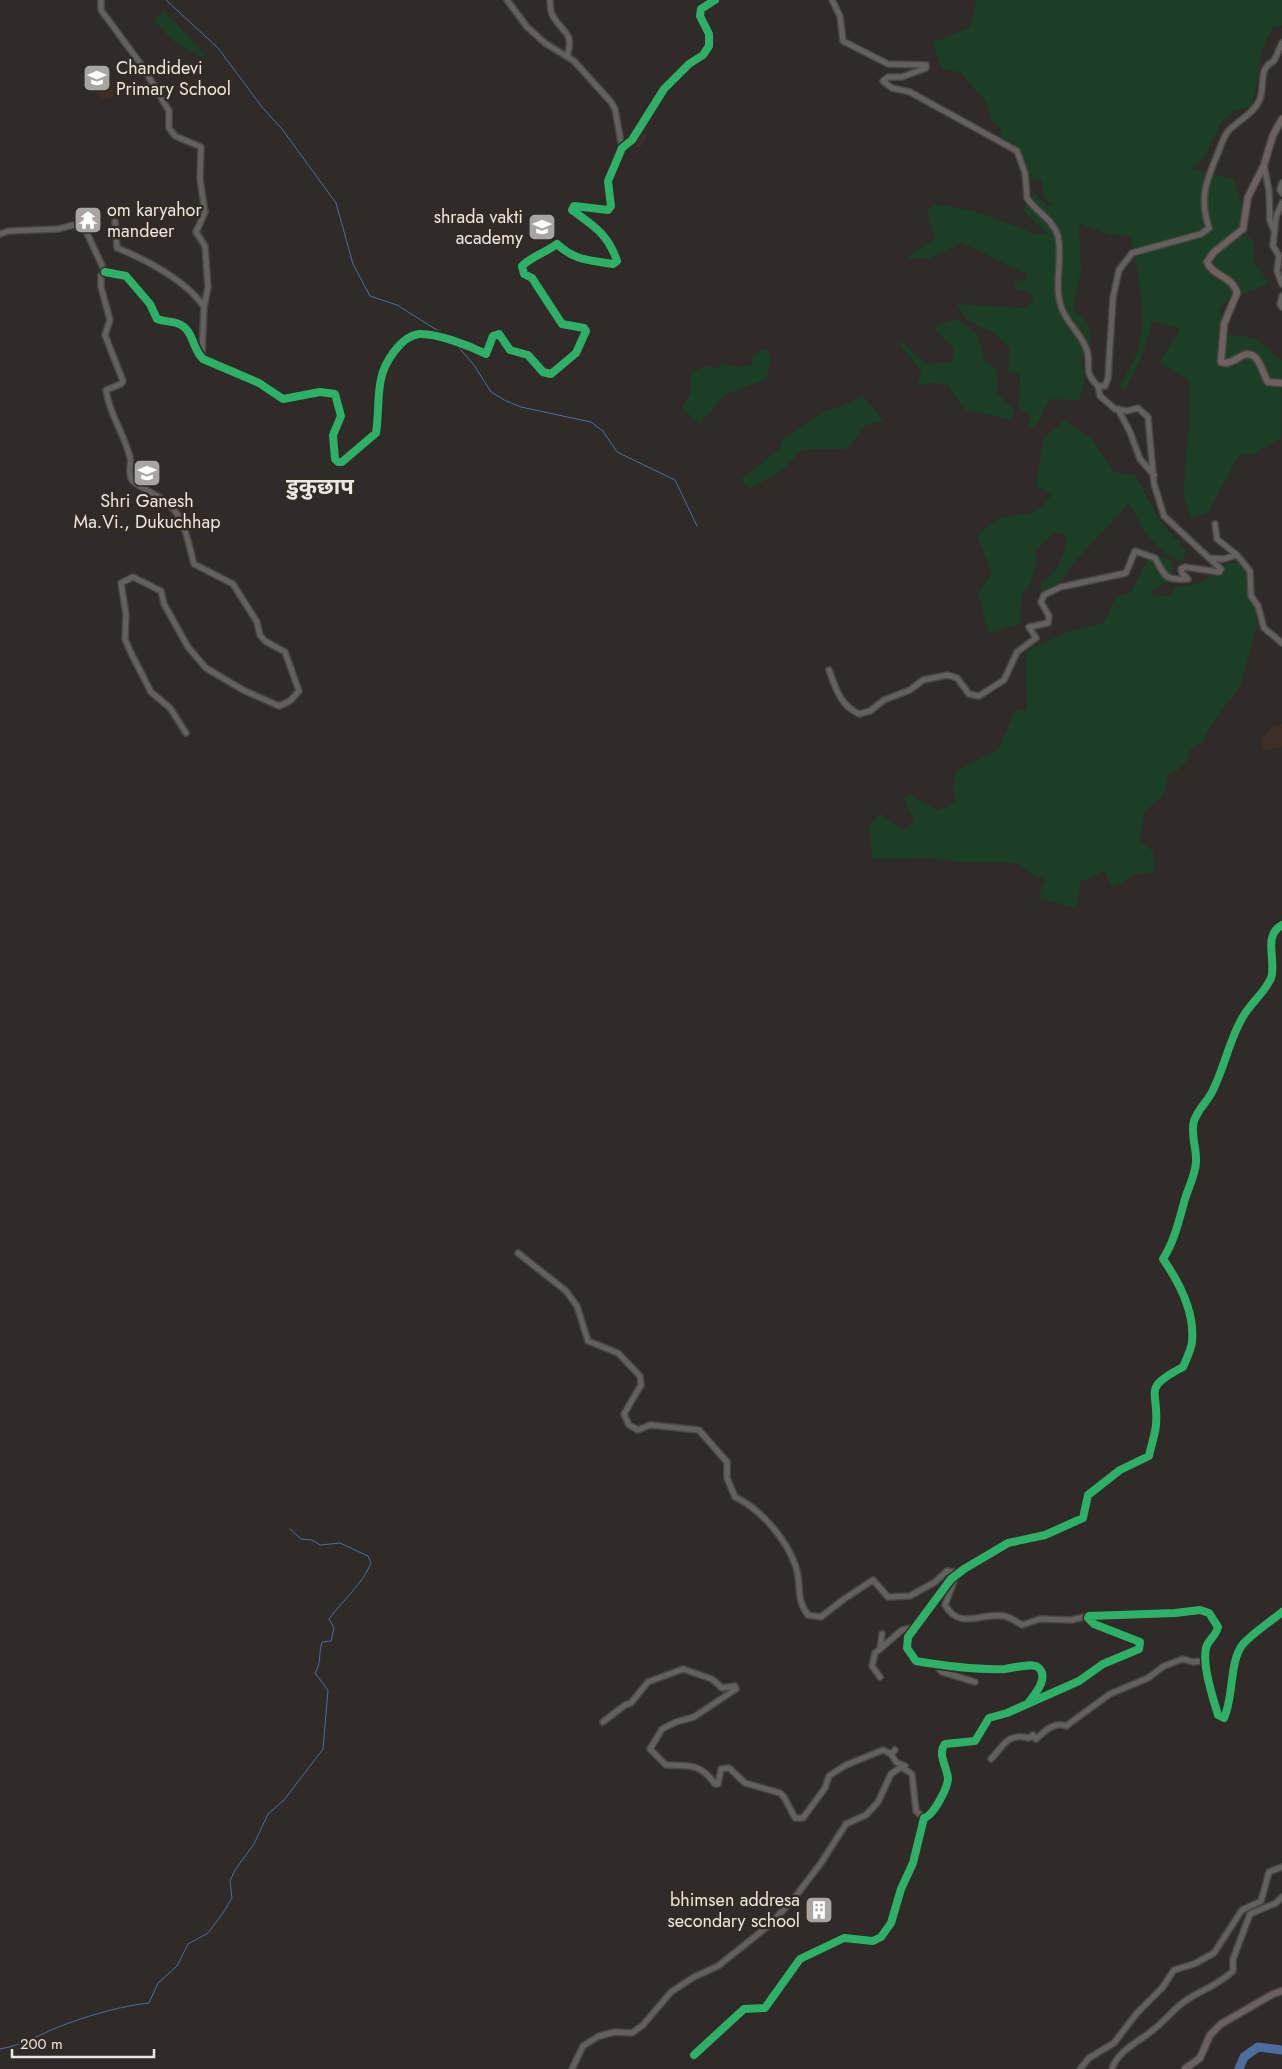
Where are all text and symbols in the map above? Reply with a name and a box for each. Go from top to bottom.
place label: Chandidevi Primary School [116,55,231,102]
school or university icon: Chandidevi Primary School [82,63,112,93]
place label: om karyahor mandeer [107,197,202,244]
place label: shrada vakti academy [434,204,523,251]
temple icon: om karyahor mandeer [73,205,103,235]
school or university icon: shrada vakti academy [527,212,557,242]
school or university icon: Shri Ganesh Ma.Vi., Dukuchhap [132,458,162,488]
district label: डुकुछाप [285,470,354,502]
place label: Shri Ganesh Ma.Vi., Dukuchhap [74,488,220,535]
place label: bhimsen addresa secondary school [668,1887,800,1934]
building icon: bhimsen addresa secondary school [804,1895,834,1925]
scale bar [12,2026,155,2058]
text: 200 m [20,2033,63,2055]

